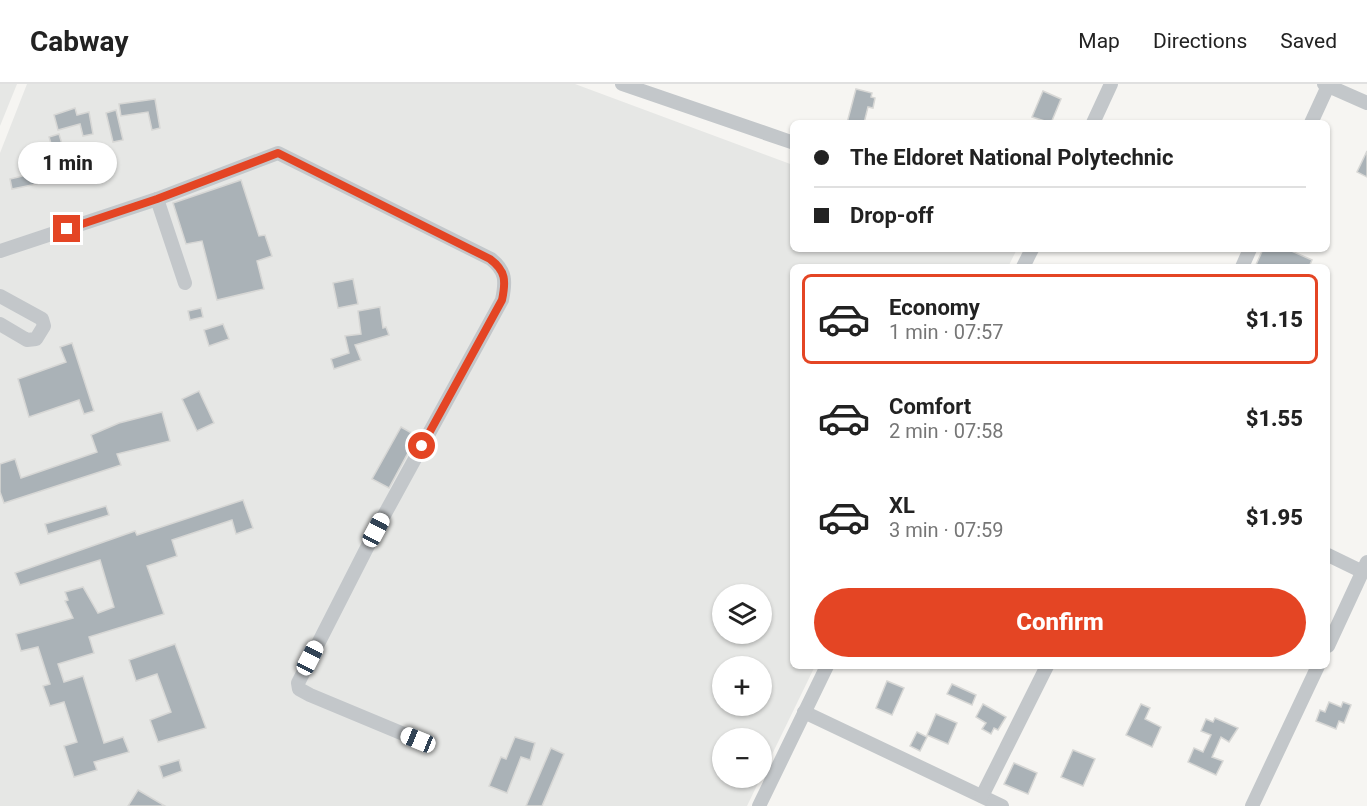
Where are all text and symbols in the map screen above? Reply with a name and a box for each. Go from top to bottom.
text: Cabway [30,25,129,58]
text: Map [1078,29,1120,53]
text: Directions [1153,29,1247,53]
text: Saved [1280,29,1337,53]
callout: 1 min [17,142,116,184]
text: The Eldoret National Polytechnic [850,145,1173,170]
text: 1 min [42,151,93,175]
text: Drop-off [850,203,934,228]
route end [53,215,80,242]
icon: car [817,292,871,346]
text: Economy [889,295,980,320]
text: $1.15 [1246,307,1303,332]
text: 1 min · 07:57 [889,320,1004,344]
icon: car [817,391,871,445]
text: Comfort [889,394,971,419]
text: $1.55 [1246,406,1303,431]
text: 2 min · 07:58 [889,419,1004,443]
route start [408,432,435,459]
icon: car [817,490,871,544]
text: XL [889,493,915,518]
text: $1.95 [1246,505,1303,530]
car [360,510,392,550]
text: 3 min · 07:59 [889,518,1004,542]
map controls [712,584,772,788]
button: layers [712,584,772,644]
button: Confirm [814,588,1306,657]
car [294,638,326,678]
button: + [712,656,772,716]
car [398,725,438,755]
button: − [712,728,772,788]

